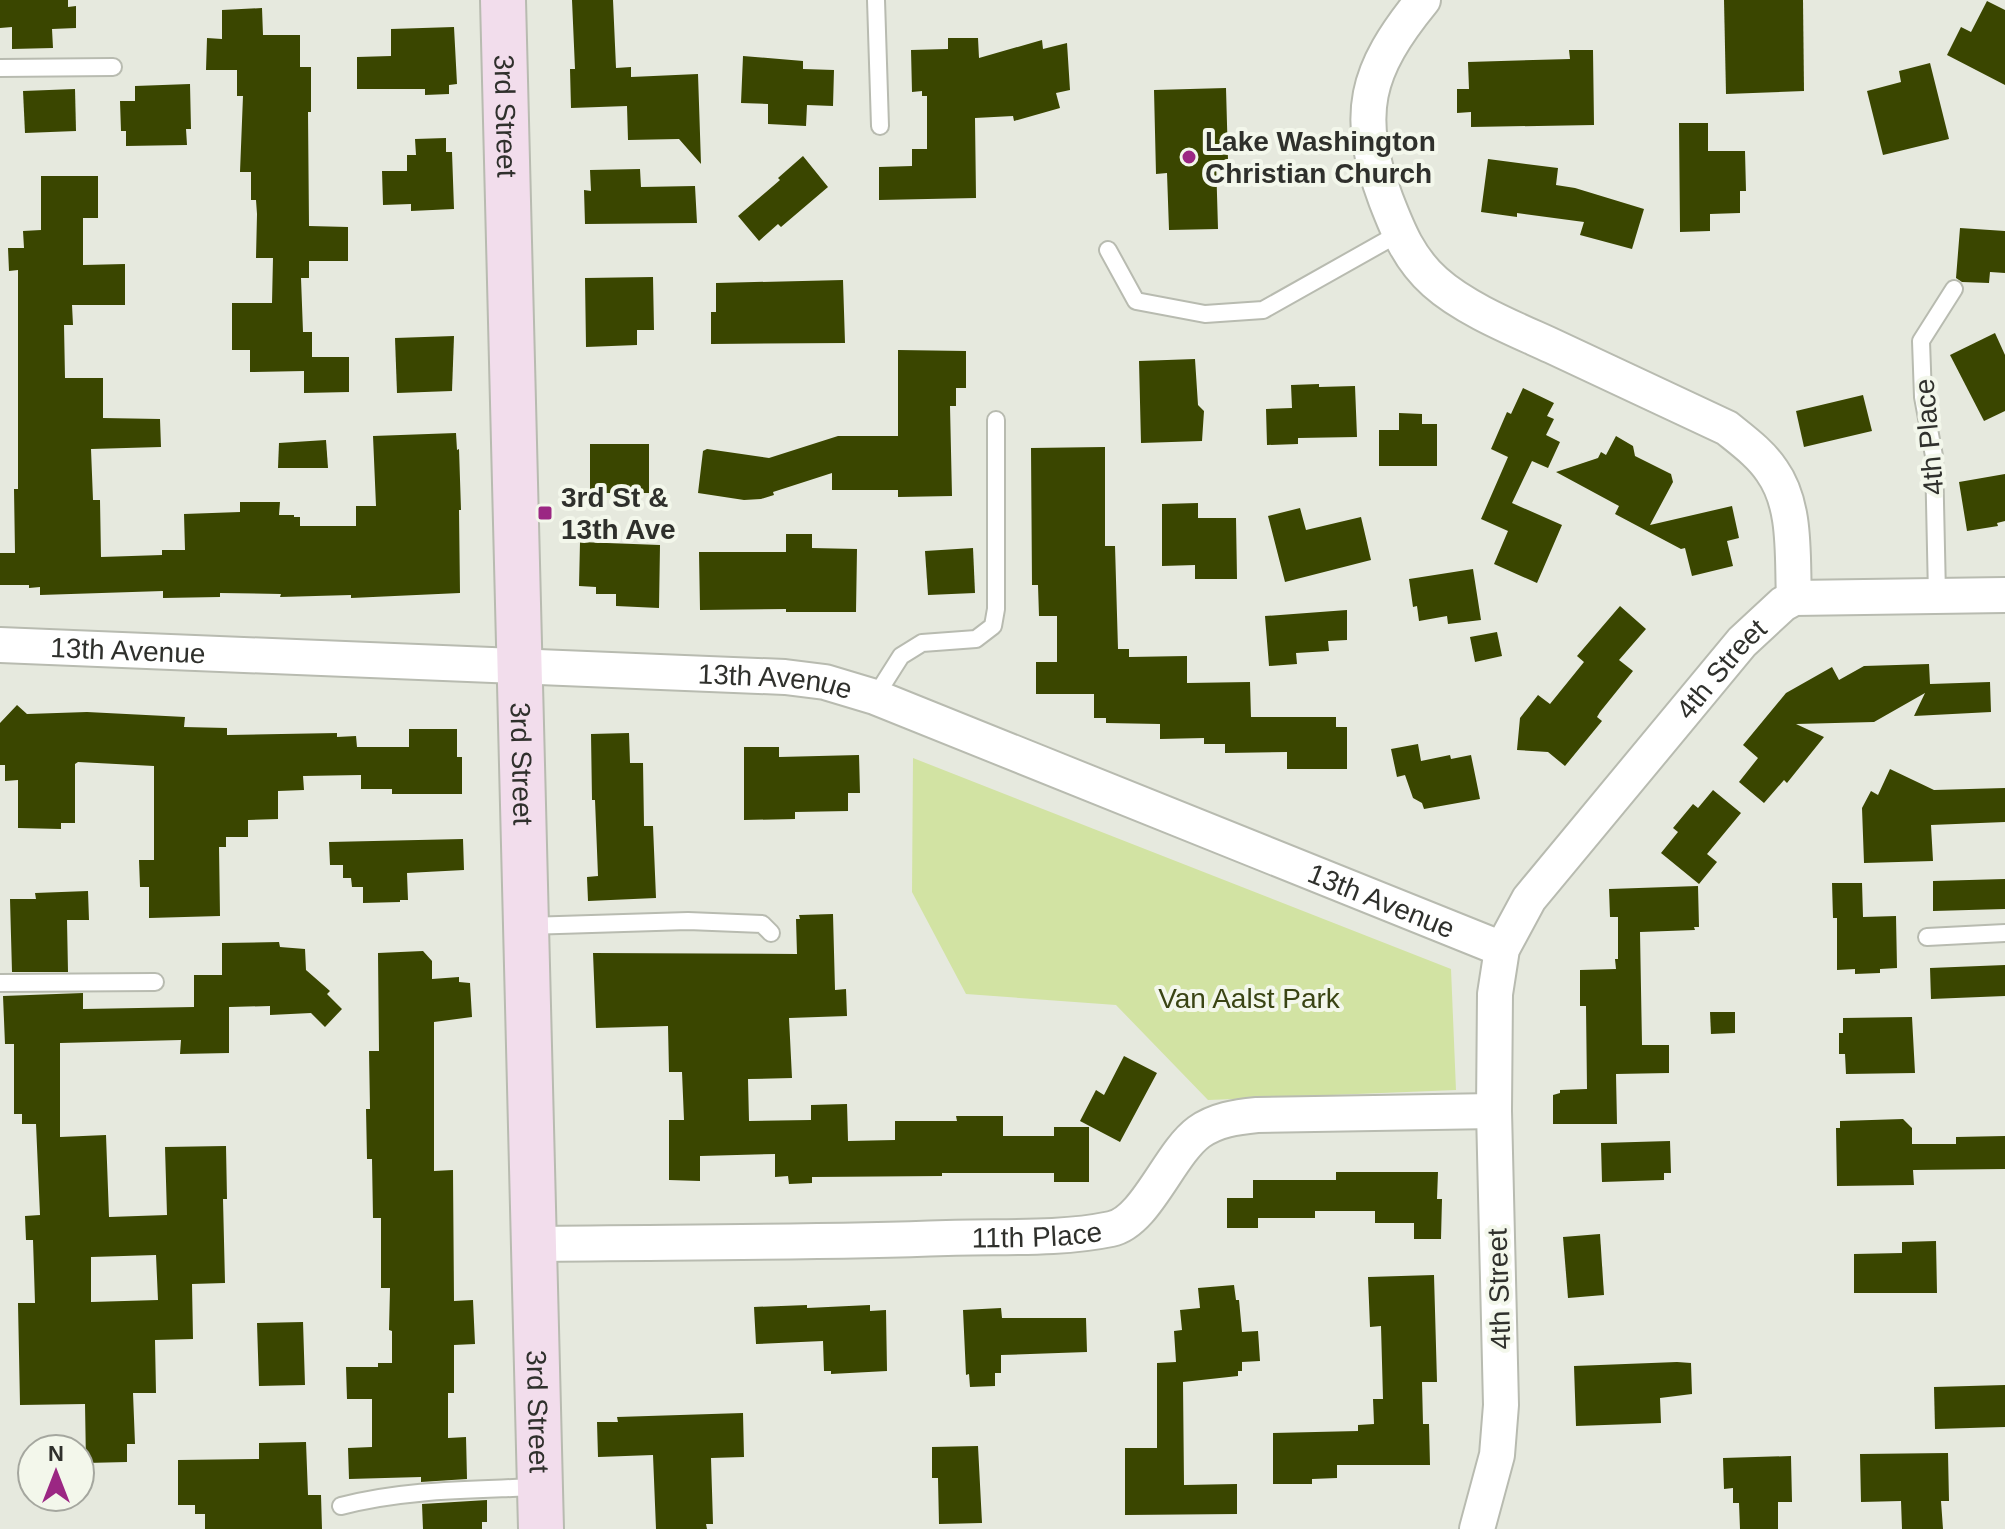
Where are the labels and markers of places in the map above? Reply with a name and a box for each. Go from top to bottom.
place label: Lake Washington Christian Church [1205,126,1436,189]
marker: Lake Washington Christian Church [1180,148,1198,166]
place label: 3rd St & 13th Ave [561,482,676,545]
marker: 3rd St & 13th Ave [536,504,554,522]

